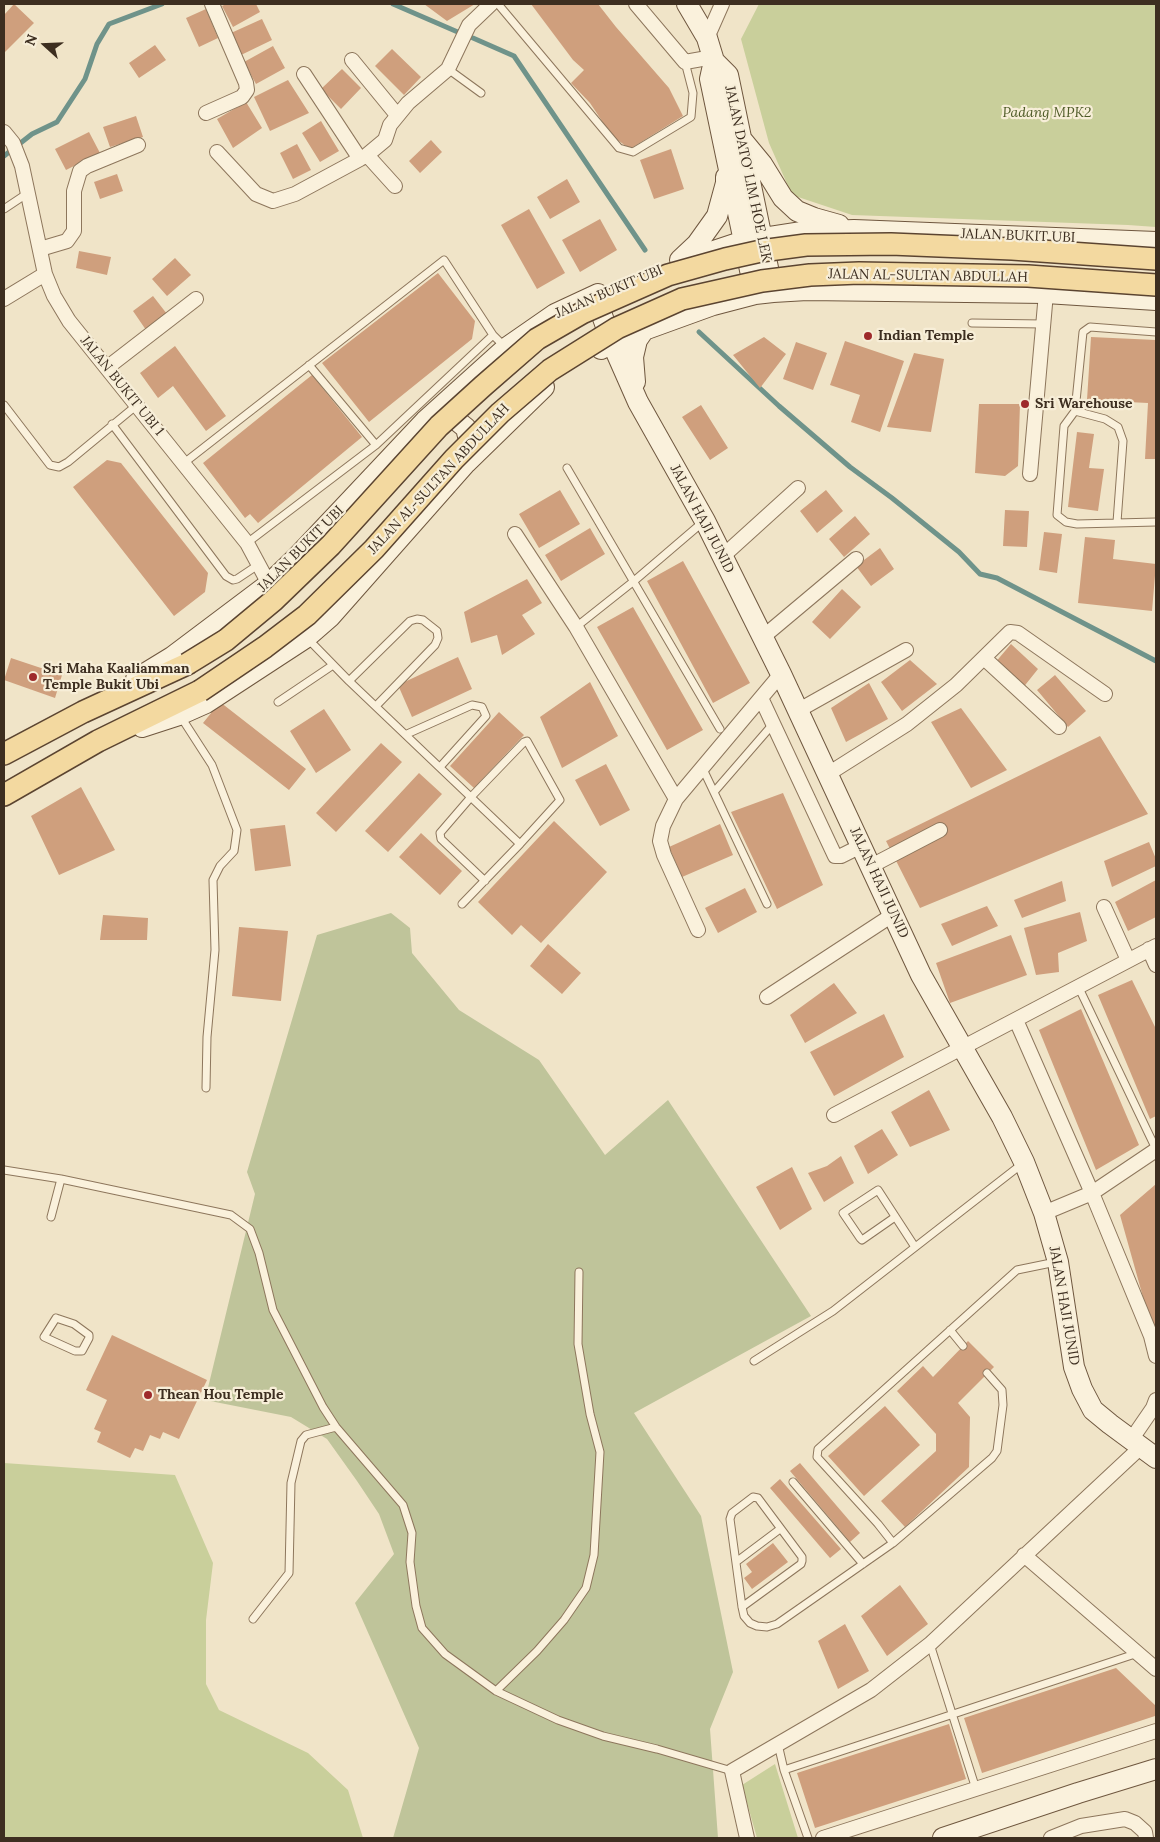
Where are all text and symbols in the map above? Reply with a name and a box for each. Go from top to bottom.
north arrow [20,20,70,70]
text: N [21,32,41,48]
street label: JALAN DATO' LIM HOE LEK [721,84,775,264]
park label: Padang MPK2 [1003,105,1091,121]
street label: JALAN BUKIT UBI [960,226,1076,246]
street label: JALAN BUKIT UBI [553,262,665,322]
street label: JALAN AL-SULTAN ABDULLAH [828,266,1028,286]
place label: Indian Temple [878,328,974,344]
marker: Indian Temple [862,330,874,342]
street label: JALAN BUKIT UBI 1 [77,333,167,439]
place label: Sri Warehouse [1035,396,1133,412]
marker: Sri Warehouse [1019,398,1031,410]
street label: JALAN AL-SULTAN ABDULLAH [365,400,513,558]
street label: JALAN HAJI JUNID [666,462,738,576]
street label: JALAN BUKIT UBI [254,502,348,596]
place label: Sri Maha Kaaliamman Temple Bukit Ubi [43,661,190,694]
marker: Sri Maha Kaaliamman Temple Bukit Ubi [27,671,39,683]
street label: JALAN HAJI JUNID [846,825,912,941]
street label: JALAN HAJI JUNID [1045,1245,1083,1367]
place label: Thean Hou Temple [158,1387,283,1403]
marker: Thean Hou Temple [142,1389,154,1401]

